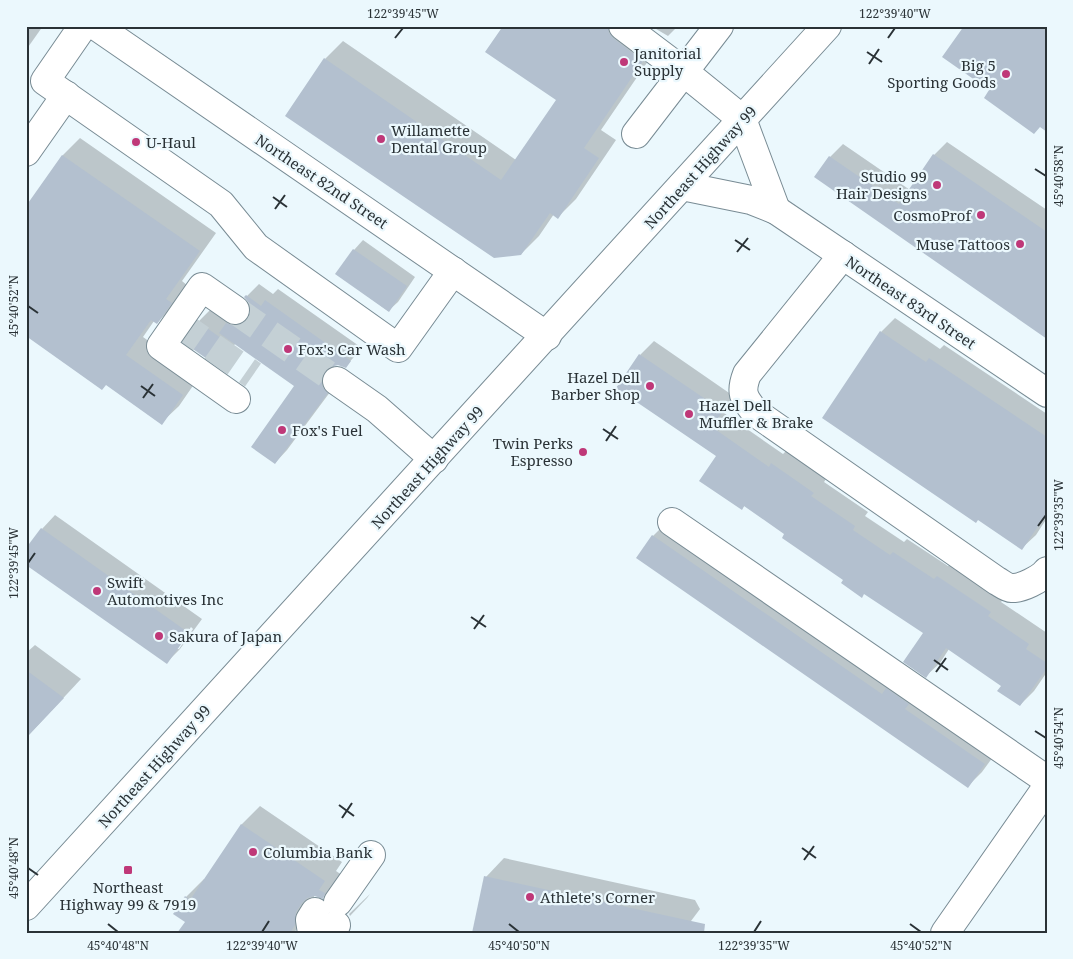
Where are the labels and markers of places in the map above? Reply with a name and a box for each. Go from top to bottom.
place label: Janitorial Supply [633,43,702,80]
place label: Big 5 Sporting Goods [887,55,996,92]
marker: Janitorial Supply [618,56,630,68]
marker: Big 5 Sporting Goods [1000,68,1012,80]
place label: Willamette Dental Group [391,120,487,157]
place label: U-Haul [146,132,196,152]
marker: Willamette Dental Group [375,133,387,145]
marker: U-Haul [130,136,142,148]
place label: Studio 99 Hair Designs [836,166,927,203]
marker: Studio 99 Hair Designs [931,179,943,191]
place label: CosmoProf [893,205,972,225]
marker: CosmoProf [975,209,987,221]
place label: Muse Tattoos [916,234,1010,254]
marker: Muse Tattoos [1014,238,1026,250]
place label: Fox's Car Wash [298,339,406,359]
marker: Fox's Car Wash [282,343,294,355]
place label: Hazel Dell Barber Shop [551,367,640,404]
marker: Hazel Dell Barber Shop [644,380,656,392]
place label: Hazel Dell Muffler & Brake [699,395,813,432]
marker: Hazel Dell Muffler & Brake [683,408,695,420]
place label: Fox's Fuel [292,420,363,440]
marker: Fox's Fuel [276,424,288,436]
place label: Twin Perks Espresso [493,433,573,470]
marker: Twin Perks Espresso [577,446,589,458]
place label: Swift Automotives Inc [107,572,224,609]
marker: Swift Automotives Inc [91,585,103,597]
place label: Sakura of Japan [169,626,283,646]
marker: Sakura of Japan [153,630,165,642]
place label: Columbia Bank [263,842,373,862]
marker: Columbia Bank [247,846,259,858]
marker: Northeast Highway 99 & 7919 [122,864,134,876]
place label: Northeast Highway 99 & 7919 [60,877,196,914]
place label: Athlete's Corner [540,887,655,907]
marker: Athlete's Corner [524,891,536,903]

